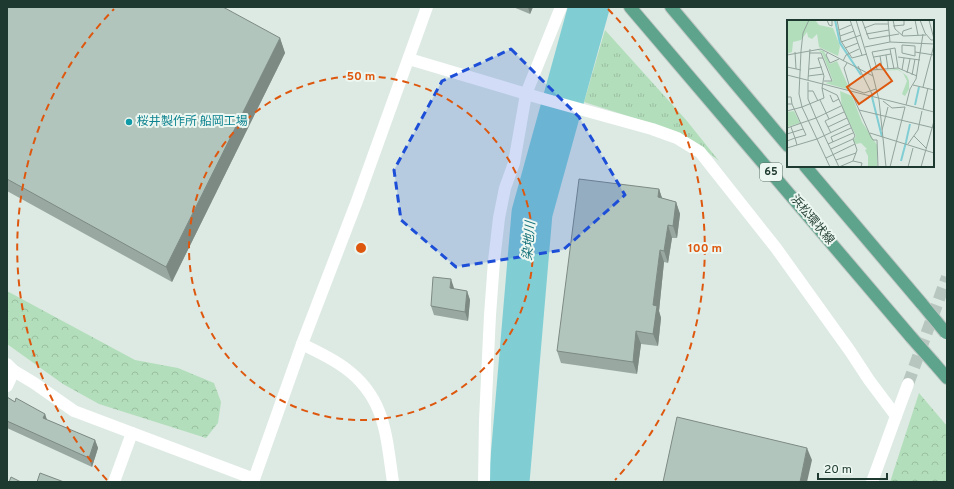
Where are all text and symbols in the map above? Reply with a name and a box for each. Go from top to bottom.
inset map [787,20,934,167]
text: 50 m [347,69,375,85]
place label: 桜井製作所 船岡工場 [137,114,248,130]
marker: 桜井製作所 船岡工場 [124,117,134,127]
road number: 65 [760,163,782,181]
street label: 浜松環状線 [787,192,837,248]
water label: 染地川 [520,219,540,261]
centre of rings [354,241,368,255]
text: 100 m [688,241,722,257]
scale bar [818,455,887,481]
text: 20 m [824,462,852,478]

